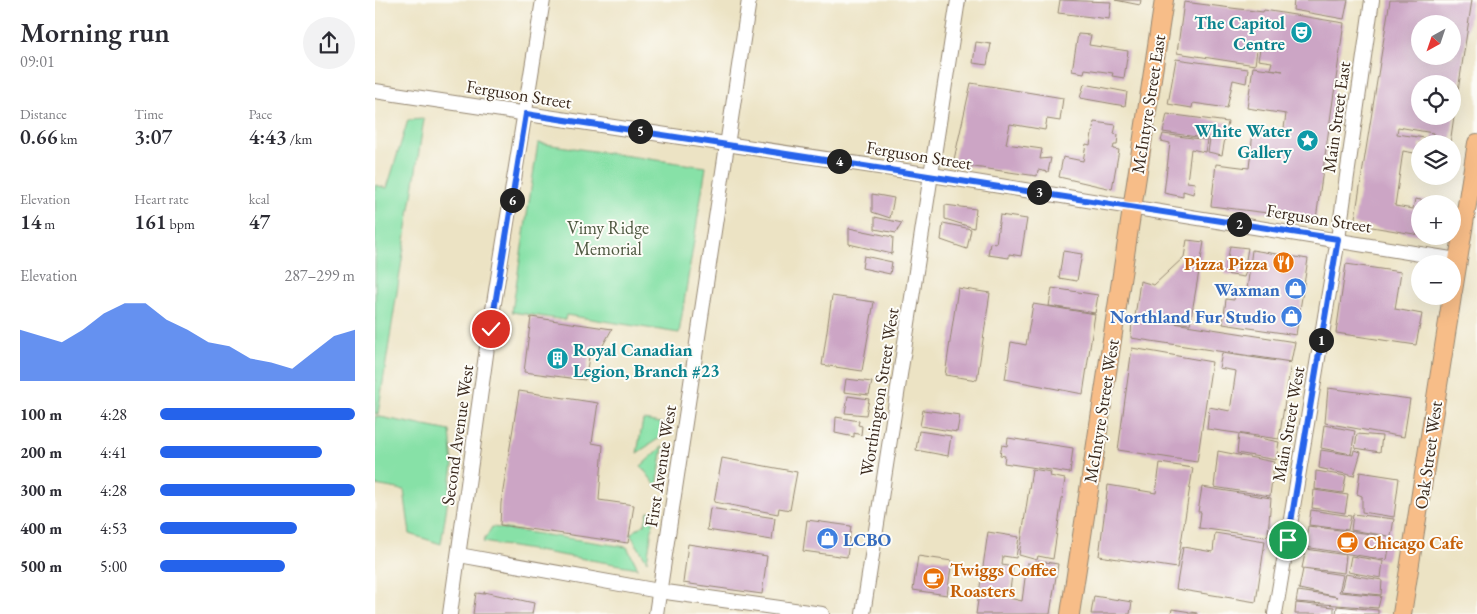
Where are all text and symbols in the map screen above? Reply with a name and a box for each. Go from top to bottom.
place label: The Capitol Centre [1194,11,1285,55]
text: Morning run [20,14,170,50]
north arrow [1411,15,1461,65]
map controls [1411,15,1461,305]
button: share [303,17,355,69]
theatre icon: The Capitol Centre [1289,20,1313,44]
street label: McIntyre Street East [1126,32,1170,175]
text: 09:01 [20,51,55,72]
street label: Main Street East [1317,60,1355,174]
street label: Ferguson Street [465,74,574,114]
button: locate [1411,75,1461,125]
text: Distance [20,105,67,123]
text: Time [134,105,164,123]
text: Pace [249,105,272,123]
pin: 5 [627,118,653,144]
place label: White Water Gallery [1194,119,1293,163]
text: 5 [637,122,644,140]
text: 0.66 [20,123,57,150]
text: 3:07 [134,123,172,150]
text: 4:43 [249,123,287,150]
place icon: White Water Gallery [1296,128,1320,152]
text: km [57,130,78,148]
text: /km [287,130,313,148]
street label: Ferguson Street [865,135,974,175]
button: layers [1411,135,1461,185]
pin: 4 [827,148,851,174]
text: 4 [836,152,843,170]
pin: 3 [1027,180,1051,204]
text: 3 [1036,183,1043,201]
pin: 6 [499,188,525,212]
text: Elevation [20,190,70,208]
text: Heart rate [134,190,189,208]
text: kcal [249,190,270,208]
text: 6 [509,191,516,209]
button: + [1411,195,1461,245]
street label: Ferguson Street [1265,198,1374,238]
text: 14 [20,208,42,235]
text: 161 [134,208,167,235]
text: 47 [249,208,270,235]
pin: 2 [1227,212,1251,236]
text: m [42,215,55,233]
text: bpm [167,215,195,233]
text: 2 [1236,215,1243,233]
park label: Vimy Ridge Memorial [567,216,649,260]
restaurant icon: Pizza Pizza [1272,251,1296,275]
place label: Pizza Pizza [1184,252,1268,275]
button: − [1411,255,1461,305]
text: Elevation [20,265,78,286]
text: 287–299 m [284,265,355,286]
shop icon: Waxman [1284,277,1308,301]
place label: Waxman [1214,278,1280,301]
shop icon: Northland Fur Studio [1280,304,1304,328]
place label: Northland Fur Studio [1110,305,1276,328]
street label: Worthington Street West [854,306,904,478]
pin [470,308,512,350]
icon: check [477,315,505,343]
pin: 1 [1309,328,1333,352]
text: 1 [1318,331,1325,349]
street label: McIntyre Street West [1078,337,1124,485]
place label: Royal Canadian Legion, Branch #23 [573,338,720,382]
building icon: Royal Canadian Legion, Branch #23 [545,347,569,371]
street label: Second Avenue West [436,363,478,507]
street label: Main Street West [1267,364,1310,484]
street label: Oak Street West [1409,399,1447,511]
street label: First Avenue West [639,403,681,529]
text: 100 m [20,404,62,425]
text: 4:28 [100,404,127,425]
text: 200 m [20,442,62,463]
text: 4:41 [100,442,127,463]
text: 300 m [20,480,62,501]
text: 4:28 [100,480,127,501]
text: 400 m [20,518,62,539]
text: 4:53 [100,518,127,539]
pin [1267,519,1309,561]
icon: arrive [1274,526,1302,554]
shop icon: LCBO [815,527,839,551]
place label: LCBO [843,528,892,551]
cafe icon: Chicago Cafe [1336,530,1360,554]
place label: Chicago Cafe [1364,531,1464,554]
text: 500 m [20,556,62,577]
text: 5:00 [100,556,127,577]
place label: Twiggs Coffee Roasters [950,558,1057,602]
cafe icon: Twiggs Coffee Roasters [922,567,946,591]

